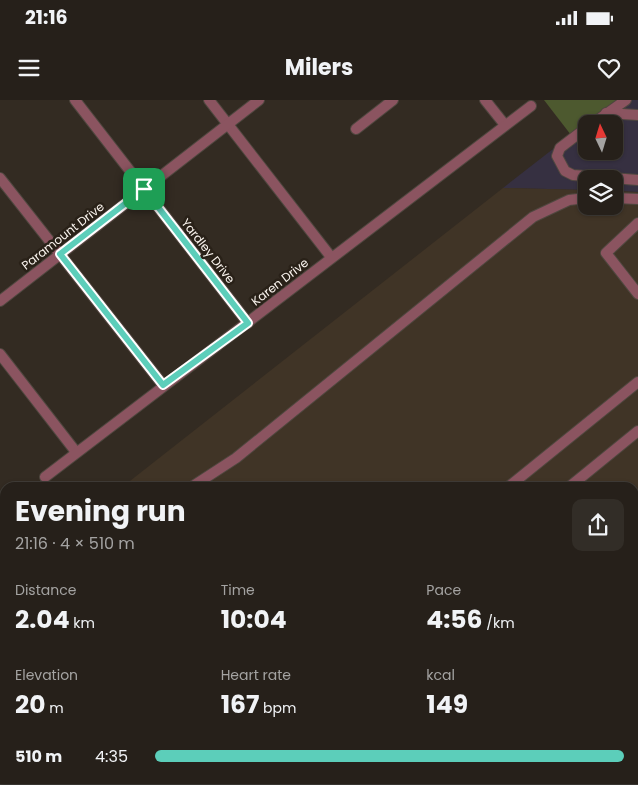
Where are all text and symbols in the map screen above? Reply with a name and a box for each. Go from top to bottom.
text: 21:16 [25,4,68,31]
text: Milers [285,52,353,83]
icon: menu [15,54,43,82]
icon: heart [595,54,623,82]
north arrow [578,115,622,160]
map controls [578,115,623,215]
pin [123,168,165,210]
button: layers [578,170,623,215]
icon: arrive [130,175,158,203]
street label: Paramount Drive [18,198,108,273]
street label: Yardley Drive [178,215,239,287]
street label: Karen Drive [248,254,312,309]
text: Evening run [15,492,186,531]
button: share [572,499,624,551]
text: 21:16 · 4 × 510 m [15,532,135,555]
text: Distance [15,580,76,600]
text: Time [221,580,255,600]
text: Pace [426,580,461,600]
text: 2.04 [15,602,70,637]
text: 10:04 [221,602,287,637]
text: 4:56 [426,602,483,637]
text: km [70,613,95,633]
text: /km [483,613,515,633]
text: Elevation [15,665,78,685]
text: Heart rate [221,665,291,685]
text: kcal [426,665,455,685]
text: 20 [15,687,46,722]
text: 167 [221,687,259,722]
text: 149 [426,687,468,722]
text: m [46,698,64,718]
text: bpm [259,698,296,718]
text: 510 m [15,745,62,768]
text: 4:35 [95,745,128,768]

